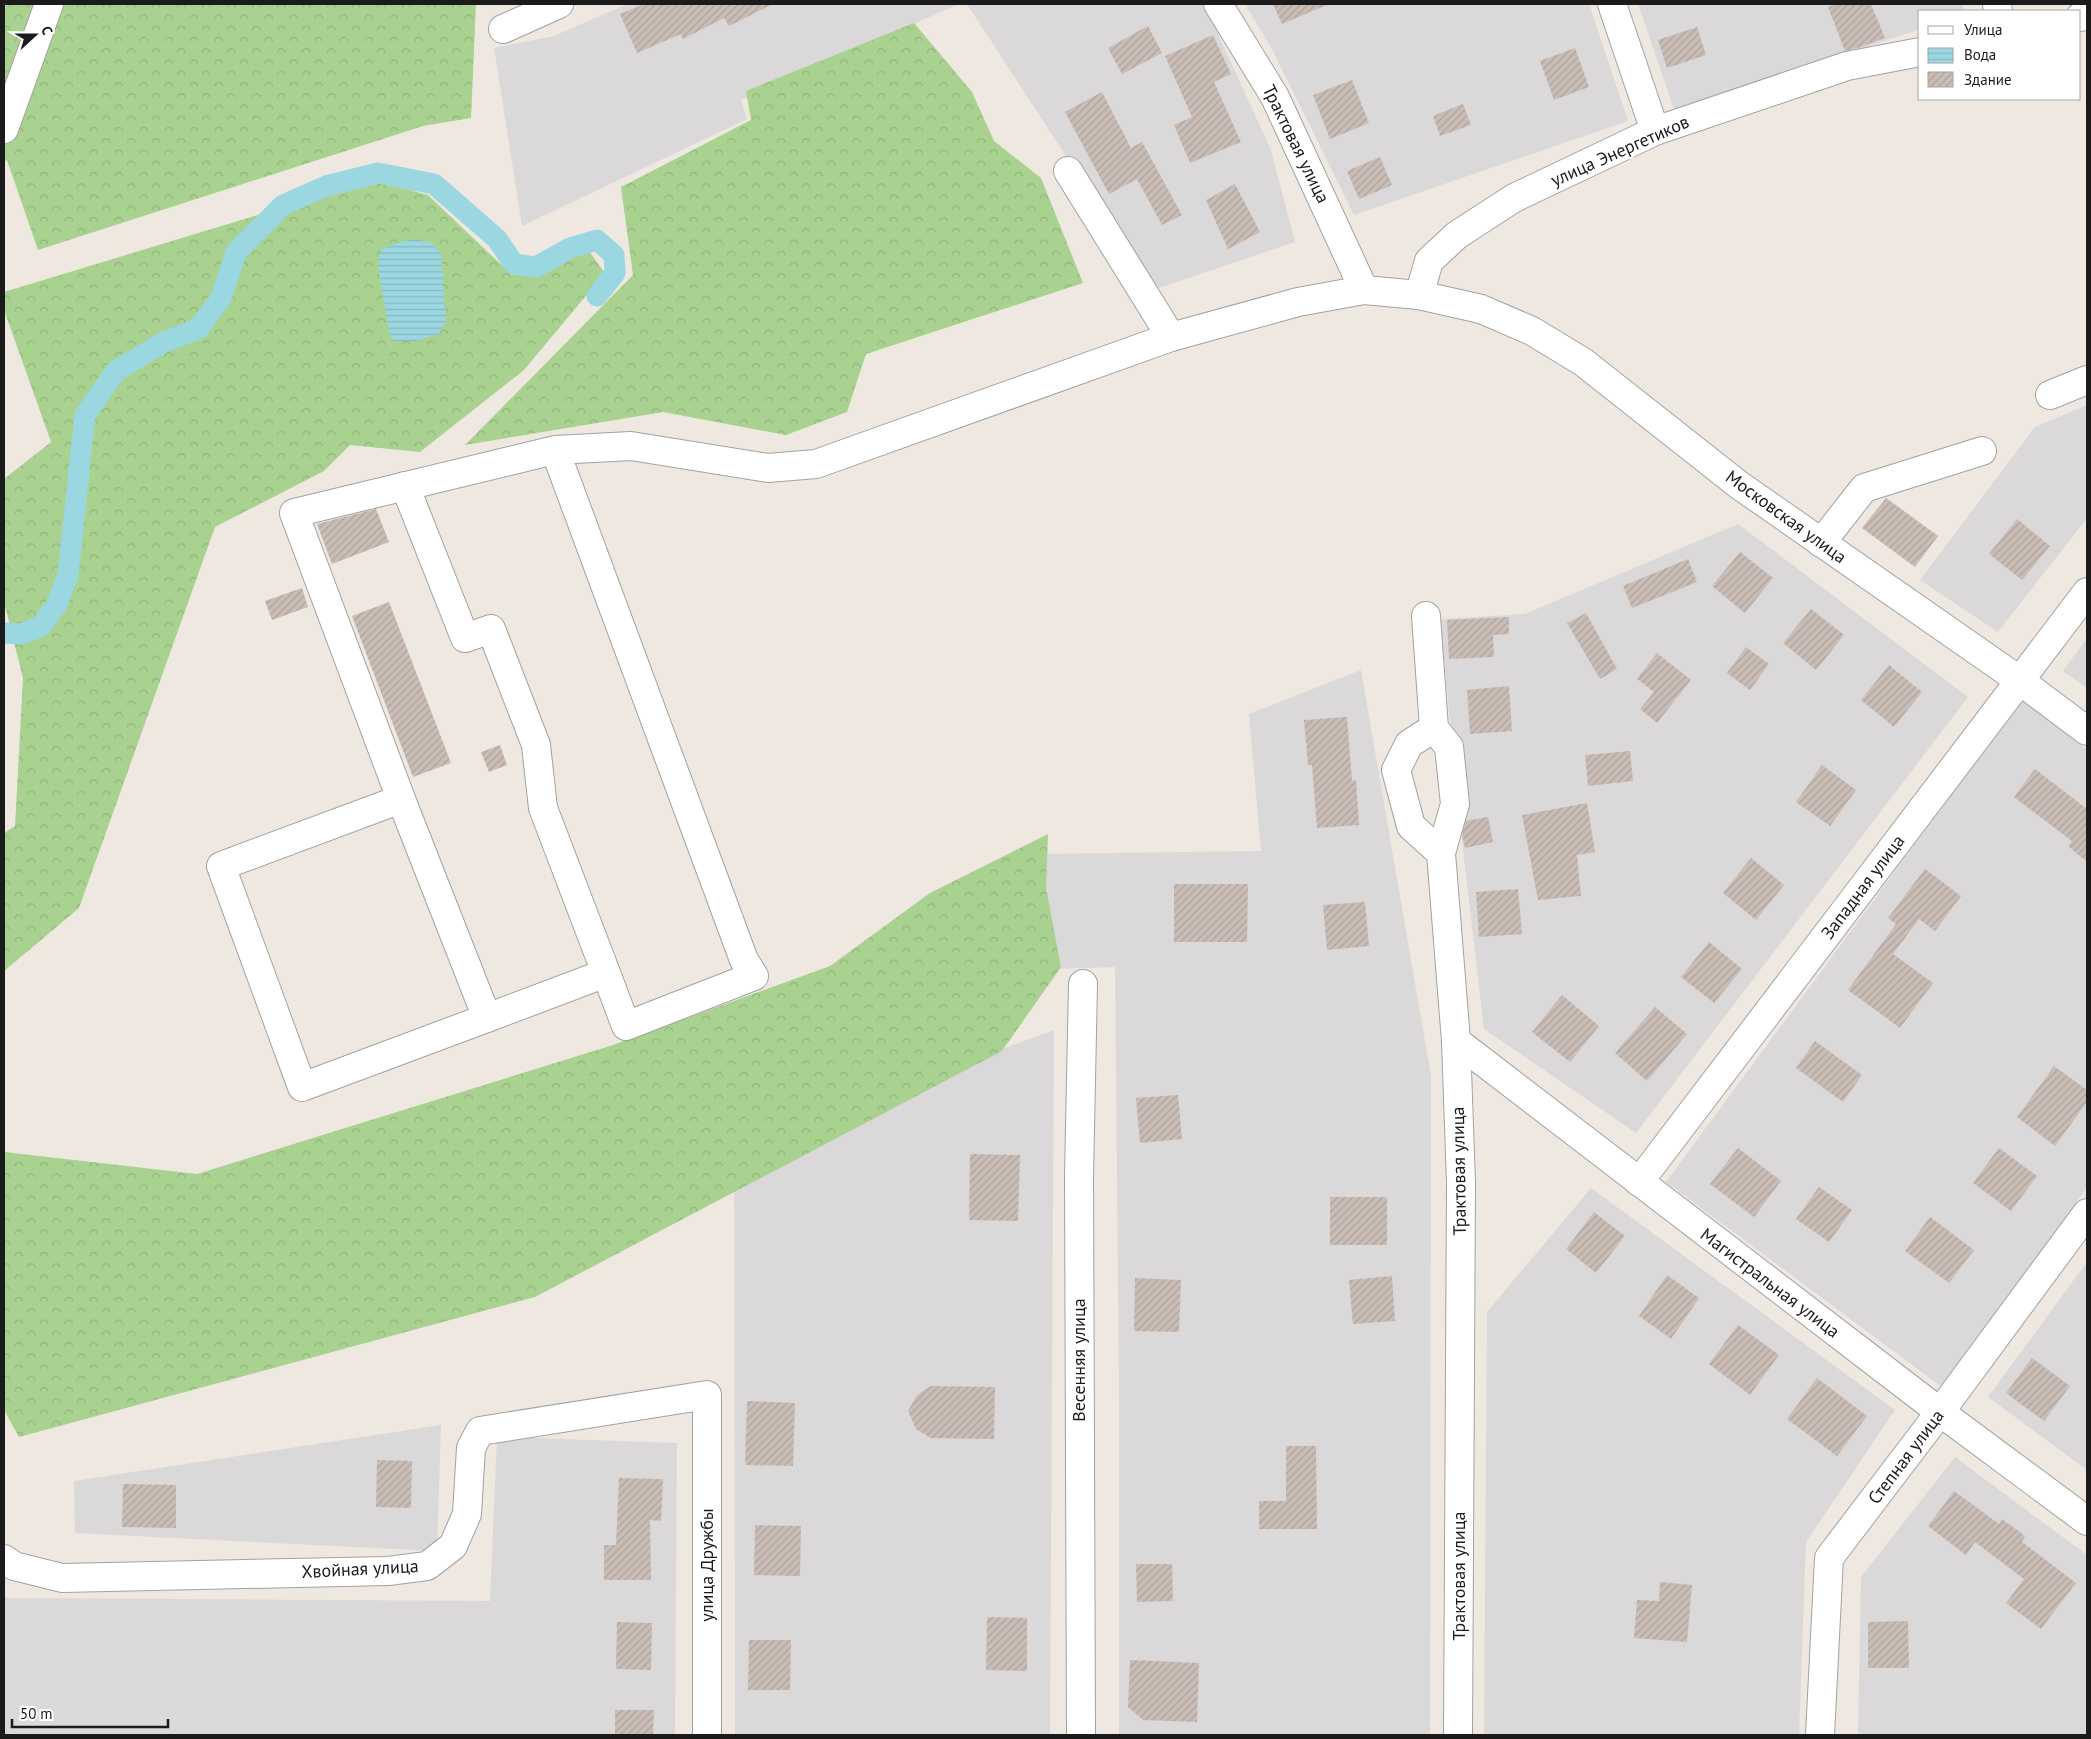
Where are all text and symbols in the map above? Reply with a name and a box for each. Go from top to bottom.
north arrow [10,10,60,60]
legend [1918,10,2081,100]
text: Улица [1964,20,2002,39]
text: С [37,23,57,37]
text: Вода [1964,45,1996,64]
text: Здание [1964,70,2012,89]
street label: Трактовая улица [1258,81,1335,207]
street label: улица Энергетиков [1547,110,1693,191]
street label: Московская улица [1721,465,1851,568]
street label: Западная улица [1816,830,1909,943]
street label: Трактовая улица [1446,1106,1471,1236]
street label: Магистральная улица [1696,1223,1845,1342]
street label: Весенняя улица [1067,1298,1090,1422]
street label: Степная улица [1863,1405,1949,1509]
street label: улица Дружбы [695,1508,718,1622]
street label: Трактовая улица [1447,1512,1470,1640]
street label: Хвойная улица [301,1554,419,1583]
scale bar [12,1696,169,1728]
text: 50 m [20,1704,53,1723]

